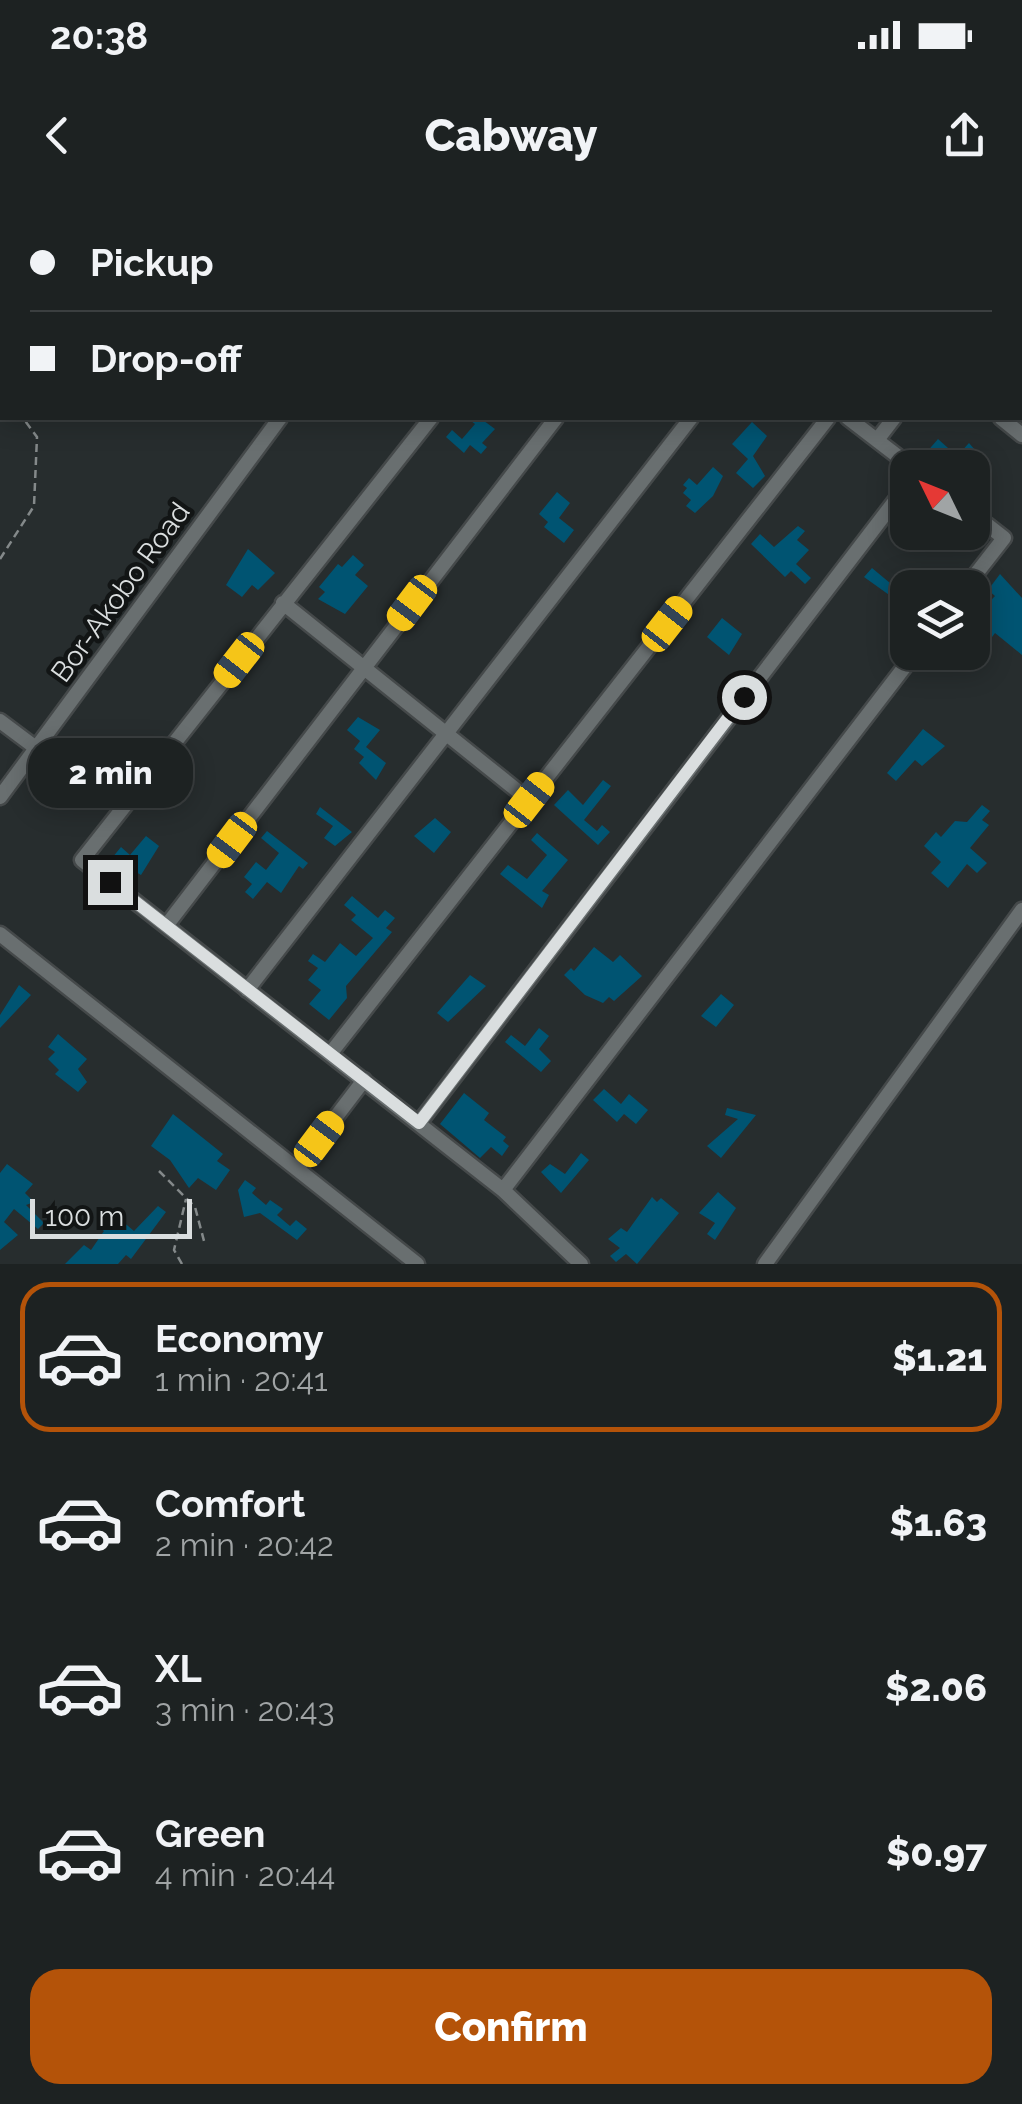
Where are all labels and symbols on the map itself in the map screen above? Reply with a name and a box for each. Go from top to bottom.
north arrow [890,450,990,550]
street label: Bor-Akobo Road [44,496,197,688]
car [382,570,442,636]
car [637,591,697,657]
car [209,627,269,693]
route start [722,675,767,720]
callout: 2 min [28,737,192,807]
car [499,767,559,833]
car [202,807,262,873]
route end [88,860,133,905]
car [289,1106,349,1172]
scale bar [30,1194,192,1238]

